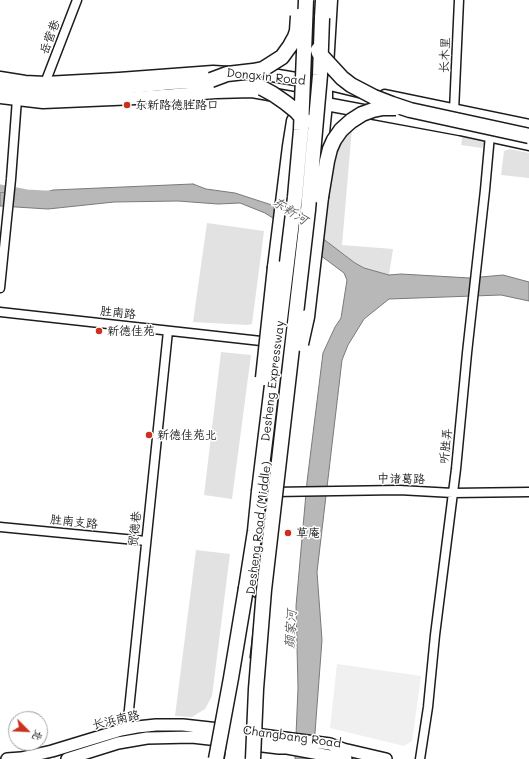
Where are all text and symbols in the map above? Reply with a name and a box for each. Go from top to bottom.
street label: 岳营巷 [37,18,63,56]
street label: 长木里 [437,37,453,73]
street label: Dongxin Road [226,66,306,88]
place label: 东新路德胜路口 [135,98,219,112]
marker: 东新路德胜路口 [122,100,132,110]
water label: 东新河 [269,194,311,228]
street label: 胜南路 [99,304,137,322]
street label: Desheng Expressway [258,320,288,442]
place label: 新德佳苑 [107,324,155,338]
marker: 新德佳苑 [94,326,104,336]
street label: 听胜弄 [437,427,455,465]
place label: 新德佳苑北 [157,428,217,442]
marker: 新德佳苑北 [144,430,154,440]
street label: Desheng Road (Middle) [244,461,274,595]
street label: 中诸葛路 [377,471,425,487]
street label: 贸德巷 [126,510,144,548]
street label: 胜南支路 [49,512,99,532]
place label: 草庵 [296,526,320,540]
marker: 草庵 [283,528,293,538]
water label: 颜家河 [282,609,300,649]
street label: 长浜南路 [91,708,141,732]
north arrow [8,711,48,751]
street label: Changbang Road [242,723,342,751]
text: 北 [29,728,48,744]

